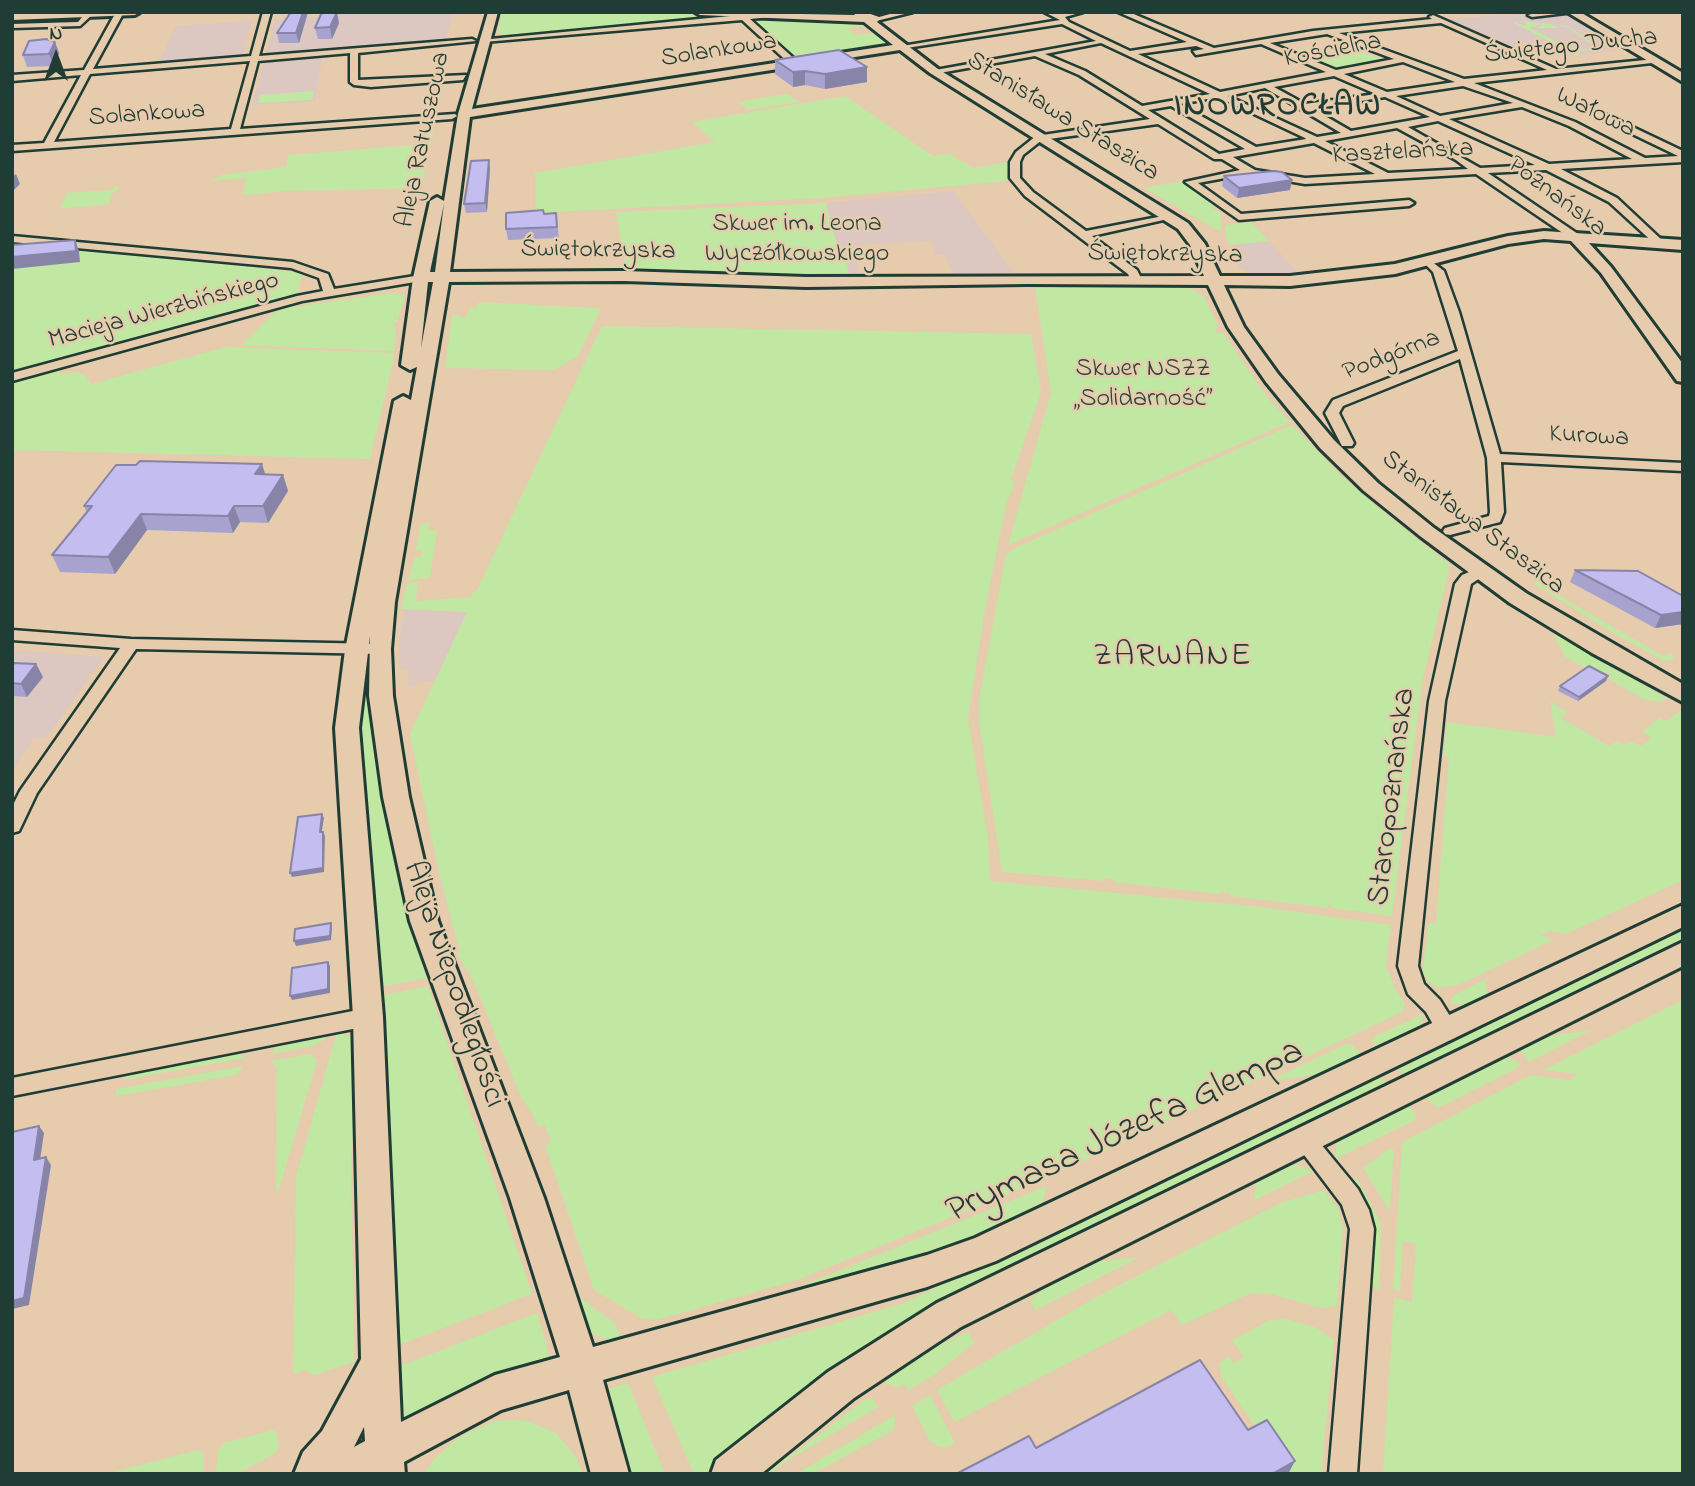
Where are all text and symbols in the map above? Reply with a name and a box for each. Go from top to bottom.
north arrow [21,21,91,91]
text: N [50,21,62,48]
street label: Świętego Ducha [1483,23,1659,73]
street label: Solankowa [659,27,779,77]
street label: Kościelna [1282,27,1384,77]
street label: Stanisława Staszica [960,46,1164,190]
street label: Aleja Ratuszowa [391,49,459,231]
street label: Wałowa [1550,81,1640,147]
district label: INOWROCŁAW [1175,90,1381,128]
street label: Solankowa [88,96,206,136]
street label: Kasztelańska [1332,135,1474,173]
street label: Poznańska [1500,151,1612,245]
park label: Skwer im. Leona Wyczółkowskiego [705,210,889,272]
street label: Świętokrzyska [520,235,676,269]
street label: Świętokrzyska [1087,239,1243,273]
street label: Macieja Wierzbińskiego [45,266,283,358]
street label: Podgórna [1339,324,1445,390]
park label: Skwer NSZZ „Solidarność” [1074,355,1212,416]
street label: Kurowa [1548,420,1630,456]
street label: Stanisława Staszica [1374,445,1570,603]
district label: ZARWANE [1094,639,1252,679]
street label: Staropoznańska [1362,686,1426,908]
street label: Aleja Niepodległości [392,857,512,1113]
street label: Prymasa Józefa Glempa [940,1031,1312,1237]

